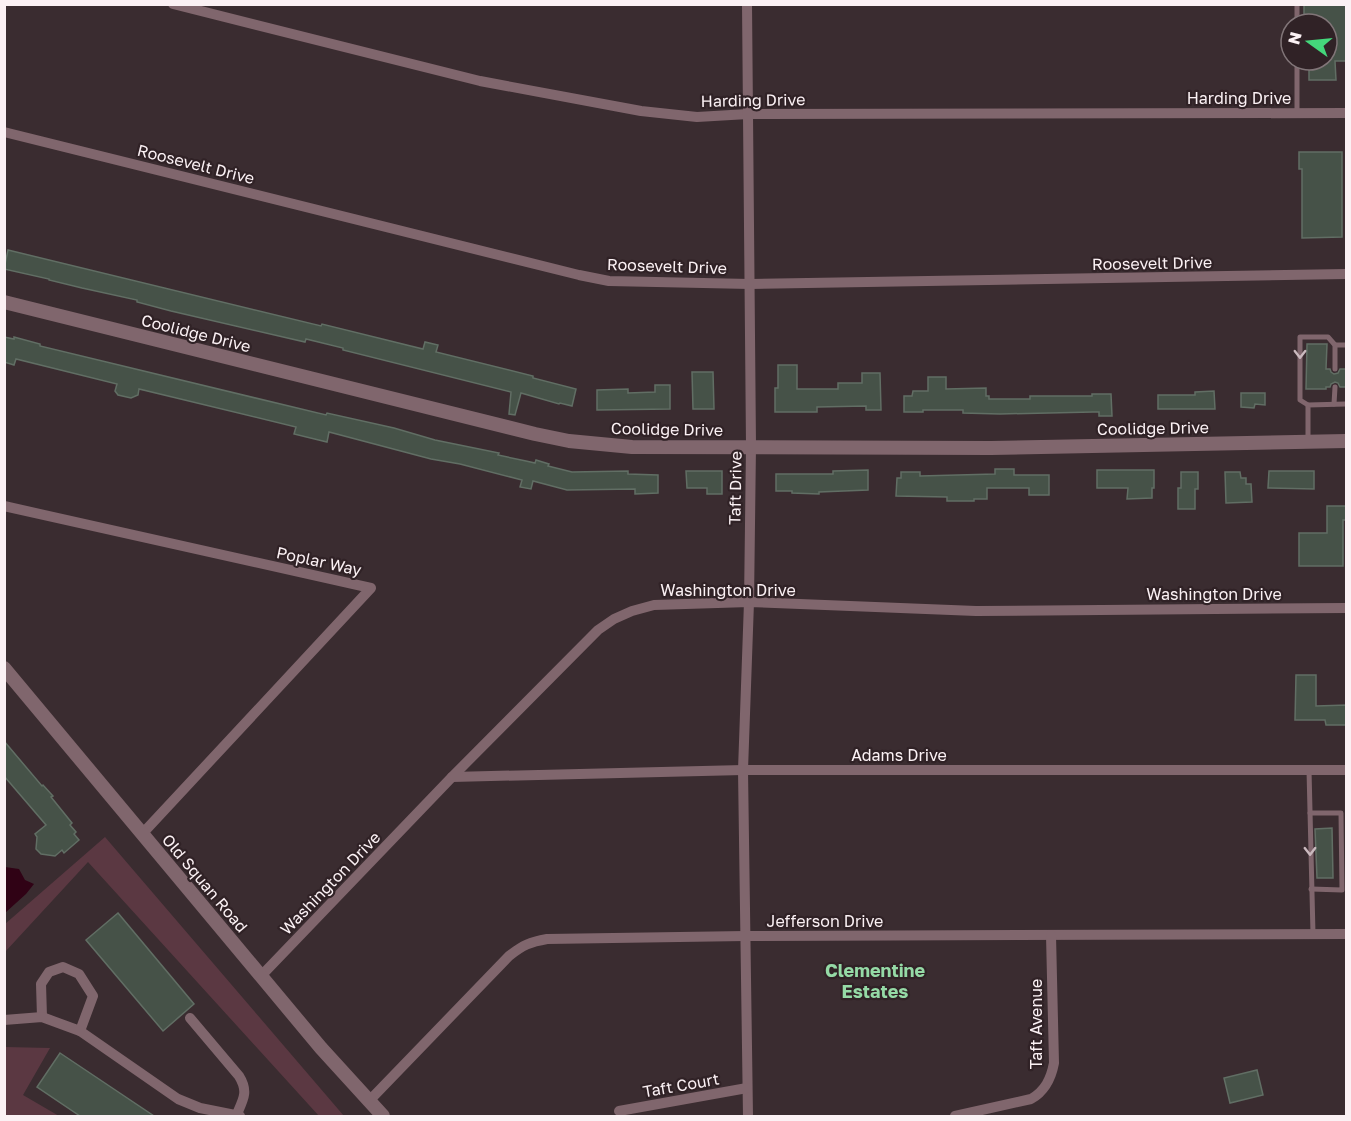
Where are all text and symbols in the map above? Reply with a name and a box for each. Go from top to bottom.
north arrow [1279,12,1339,72]
text: N [1283,30,1306,47]
street label: Harding Drive [1187,88,1291,108]
street label: Harding Drive [700,89,806,111]
street label: Roosevelt Drive [135,140,257,188]
street label: Roosevelt Drive [1092,252,1212,274]
street label: Roosevelt Drive [607,254,727,278]
street label: Coolidge Drive [139,310,253,356]
one-way arrow [1294,350,1306,359]
street label: Coolidge Drive [1097,417,1209,439]
street label: Coolidge Drive [611,418,723,440]
street label: Taft Drive [724,451,746,525]
street label: Poplar Way [275,542,363,580]
street label: Washington Drive [660,580,796,600]
street label: Washington Drive [1146,584,1282,604]
street label: Adams Drive [851,745,947,765]
street label: Washington Drive [276,827,384,939]
street label: Old Squan Road [158,830,252,936]
one-way arrow [1304,846,1317,855]
street label: Jefferson Drive [767,911,883,931]
district label: Clementine Estates [825,959,925,1002]
street label: Taft Avenue [1026,979,1046,1069]
street label: Taft Court [641,1068,721,1102]

